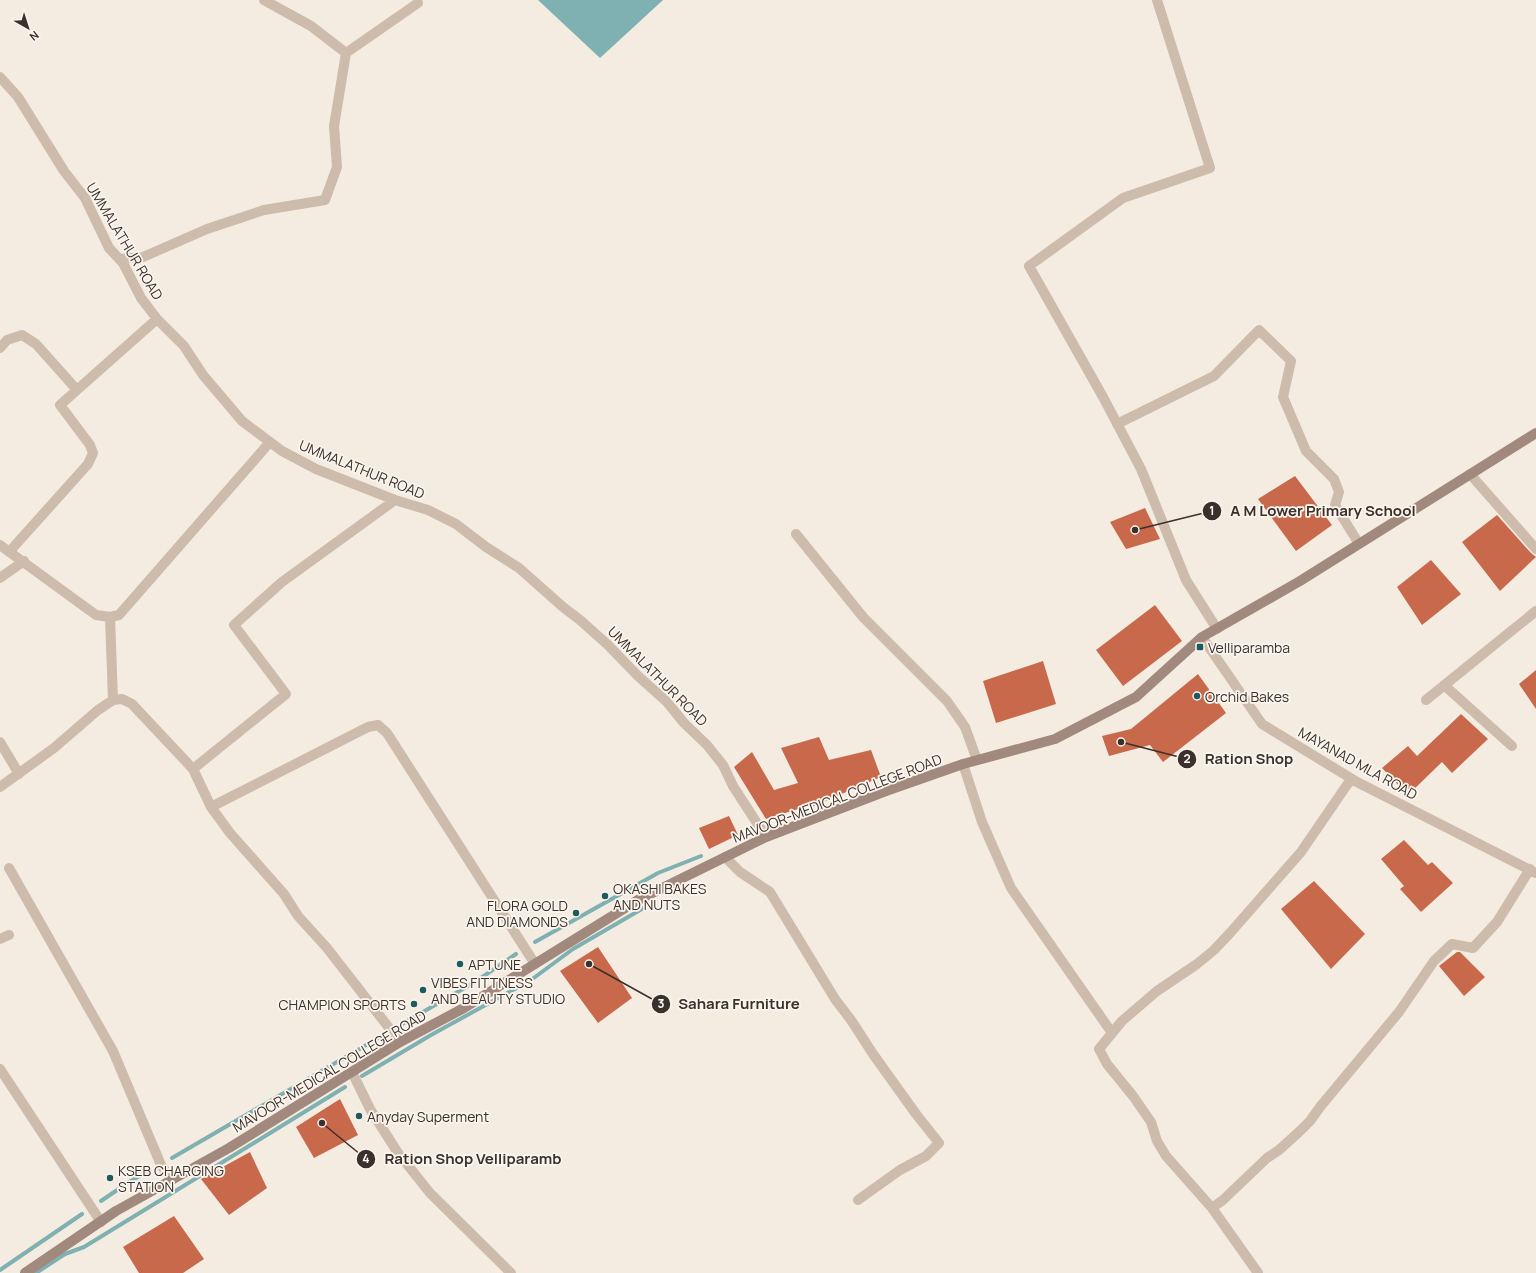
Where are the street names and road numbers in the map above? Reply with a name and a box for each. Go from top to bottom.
street label: UMMALATHUR ROAD [82,179,168,303]
street label: UMMALATHUR ROAD [296,435,428,503]
street label: UMMALATHUR ROAD [604,622,712,730]
street label: MAYANAD MLA ROAD [1295,722,1421,804]
street label: MAVOOR-MEDICAL COLLEGE ROAD [730,749,944,847]
street label: MAVOOR-MEDICAL COLLEGE ROAD [229,1006,429,1136]

